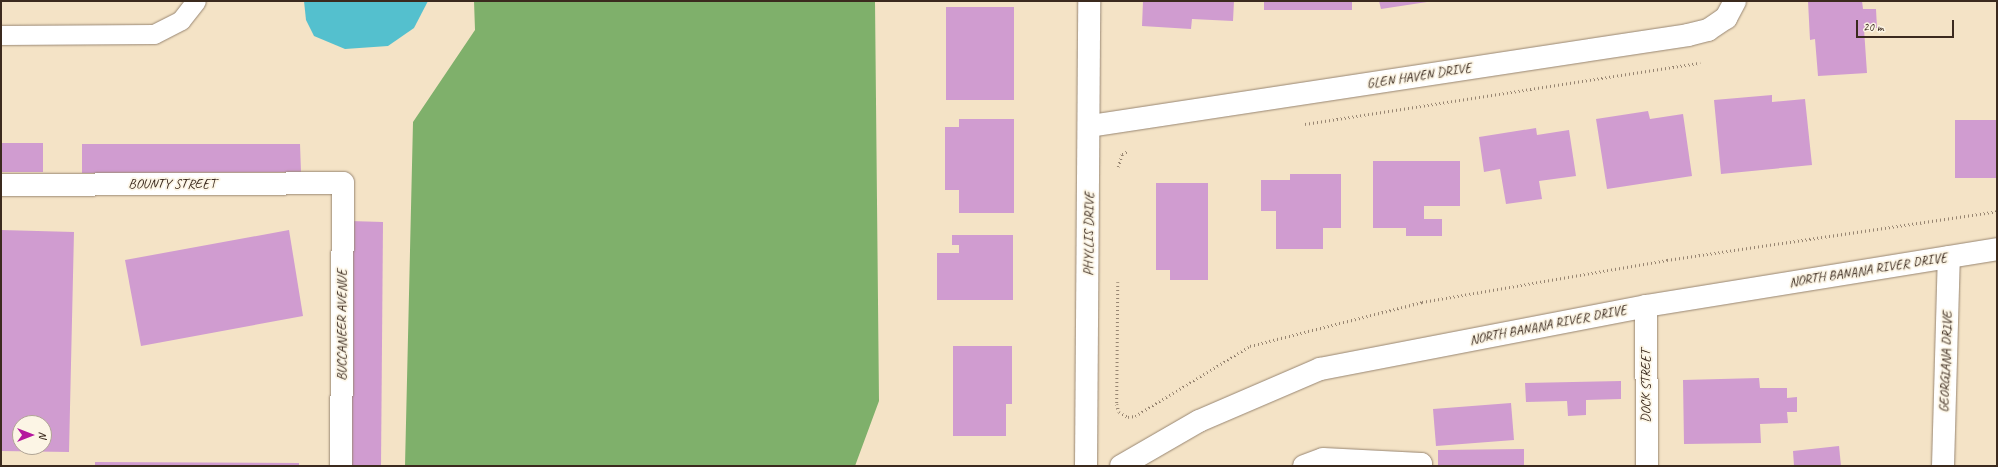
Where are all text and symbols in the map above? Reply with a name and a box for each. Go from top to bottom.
scale bar [1858,12,1956,38]
text: 20 m [1863,19,1883,35]
street label: GLEN HAVEN DRIVE [1365,59,1473,93]
street label: BOUNTY STREET [128,176,216,192]
street label: PHYLLIS DRIVE [1080,192,1098,276]
street label: NORTH BANANA RIVER DRIVE [1788,249,1948,291]
street label: BUCCANEER AVENUE [334,270,350,380]
street label: NORTH BANANA RIVER DRIVE [1468,302,1628,348]
street label: GEORGIANA DRIVE [1936,311,1956,413]
street label: DOCK STREET [1638,349,1654,423]
north arrow [12,415,52,455]
text: N [36,432,50,438]

